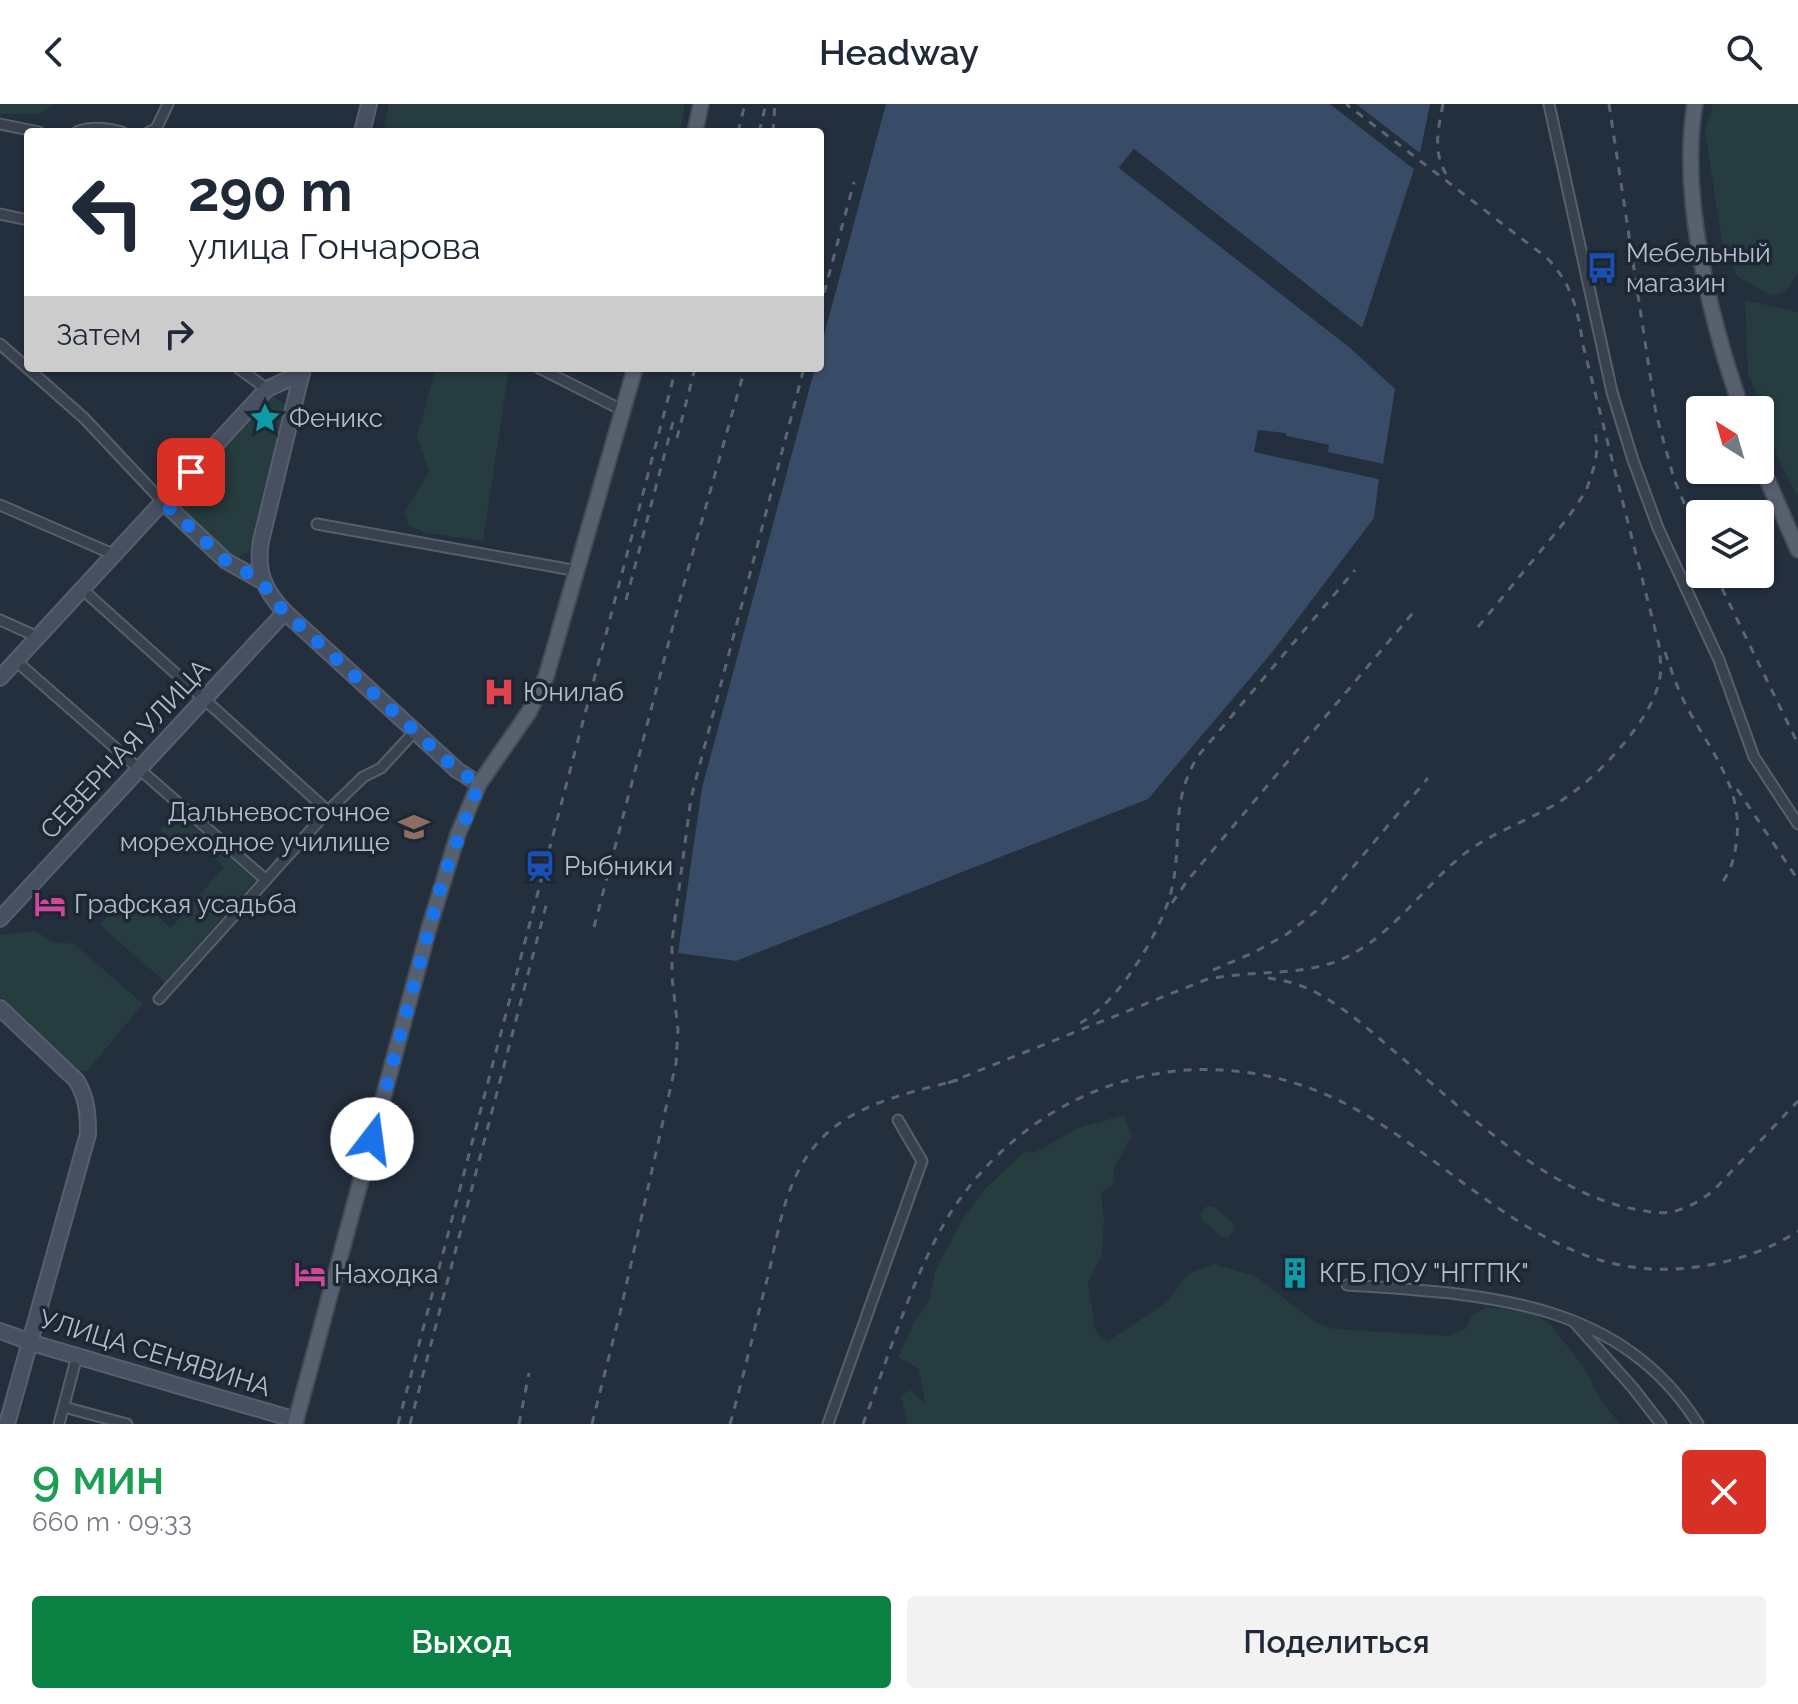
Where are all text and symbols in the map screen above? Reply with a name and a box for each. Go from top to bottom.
icon: back [32,30,76,74]
icon: search [1722,30,1766,74]
text: Headway [819,31,979,73]
text: 290 m [188,158,353,224]
icon: left [56,160,160,264]
text: улица Гончарова [188,225,481,267]
place label: Мебельный магазин [1626,238,1771,298]
bus stop icon: Мебельный магазин [1585,251,1619,285]
icon: right [157,312,201,356]
text: Затем [56,317,141,352]
north arrow [1686,396,1774,484]
map controls [1686,396,1774,588]
place icon: Феникс [248,401,282,435]
place label: Феникс [289,403,383,433]
pin [157,438,225,506]
icon: arrive [169,450,213,494]
button: layers [1686,500,1774,588]
street label: СЕВЕРНАЯ УЛИЦА [34,653,216,845]
hospital icon: Юнилаб [482,675,516,709]
place label: Юнилаб [523,677,624,707]
place label: Дальневосточное мореходное училище [120,797,390,857]
school or university icon: Дальневосточное мореходное училище [397,810,431,844]
station icon: Рыбники [523,849,557,883]
place label: Рыбники [564,851,673,881]
hotel icon: Графская усадьба [33,887,67,921]
place label: Графская усадьба [74,889,297,919]
position arrow [330,1097,414,1181]
building icon: КГБ ПОУ "НГГПК" [1278,1256,1312,1290]
hotel icon: Находка [293,1257,327,1291]
place label: КГБ ПОУ "НГГПК" [1319,1258,1529,1288]
place label: Находка [334,1259,439,1289]
street label: УЛИЦА СЕНЯВИНА [36,1304,275,1403]
text: 9 мин [32,1449,164,1505]
button: close [1682,1450,1766,1534]
text: 660 m · 09:33 [32,1507,192,1537]
button: Выход [32,1596,891,1688]
button: Поделиться [907,1596,1766,1688]

